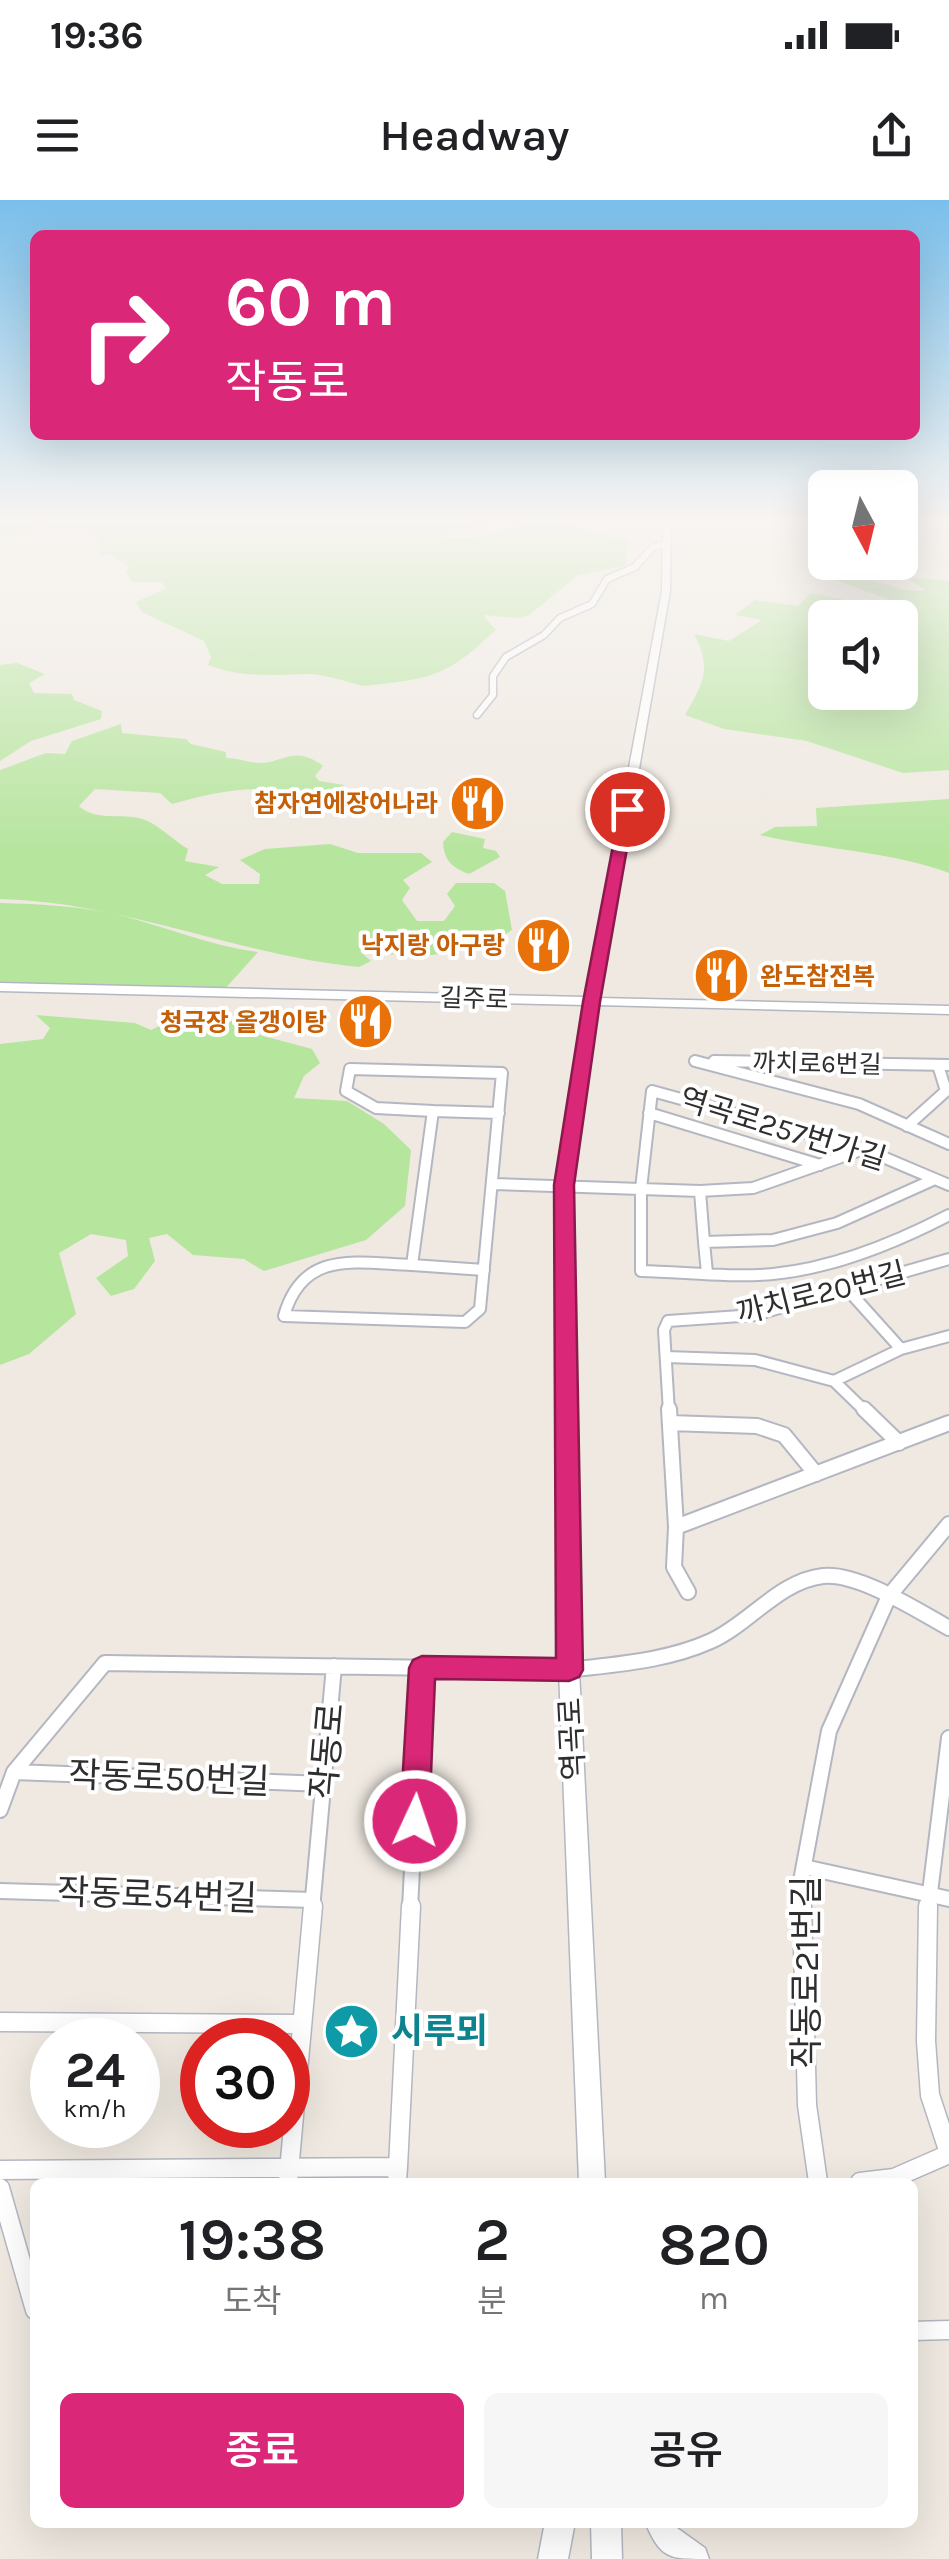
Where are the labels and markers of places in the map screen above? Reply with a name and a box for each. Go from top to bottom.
pin [585,767,670,852]
restaurant icon: 참자연에장어나라 [447,773,507,833]
place label: 참자연에장어나라 [254,789,438,818]
restaurant icon: 낙지랑 아구랑 [514,915,574,975]
place label: 낙지랑 아구랑 [361,931,505,960]
restaurant icon: 완도참전복 [691,946,751,1006]
place label: 완도참전복 [760,962,875,991]
restaurant icon: 청국장 올갱이탕 [336,992,396,1052]
place label: 청국장 올갱이탕 [160,1008,327,1037]
place icon: 시루뫼 [322,2001,382,2061]
place label: 시루뫼 [391,2011,488,2052]

